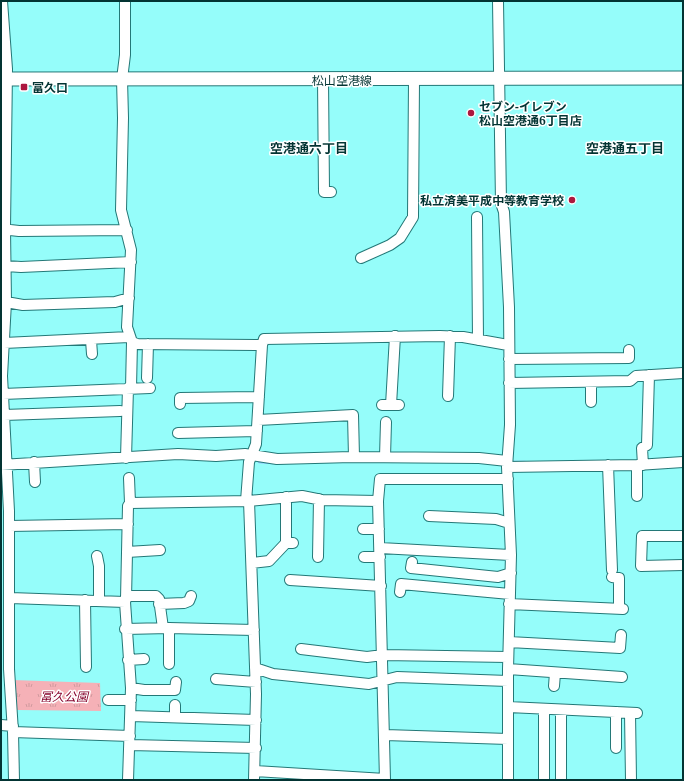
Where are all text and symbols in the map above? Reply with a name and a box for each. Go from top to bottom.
street label: 松山空港線 [312,72,372,89]
place label: 富久口 [32,79,68,96]
marker: 富久口 [19,82,29,92]
place label: セブン-イレブン 松山空港通6丁目店 [479,98,582,129]
marker: セブン-イレブン 松山空港通6丁目店 [466,108,476,118]
district label: 空港通六丁目 [270,139,348,157]
district label: 空港通五丁目 [586,139,664,157]
place label: 私立済美平成中等教育学校 [420,192,564,209]
marker: 私立済美平成中等教育学校 [567,195,577,205]
park label: 冨久公園 [40,688,90,705]

